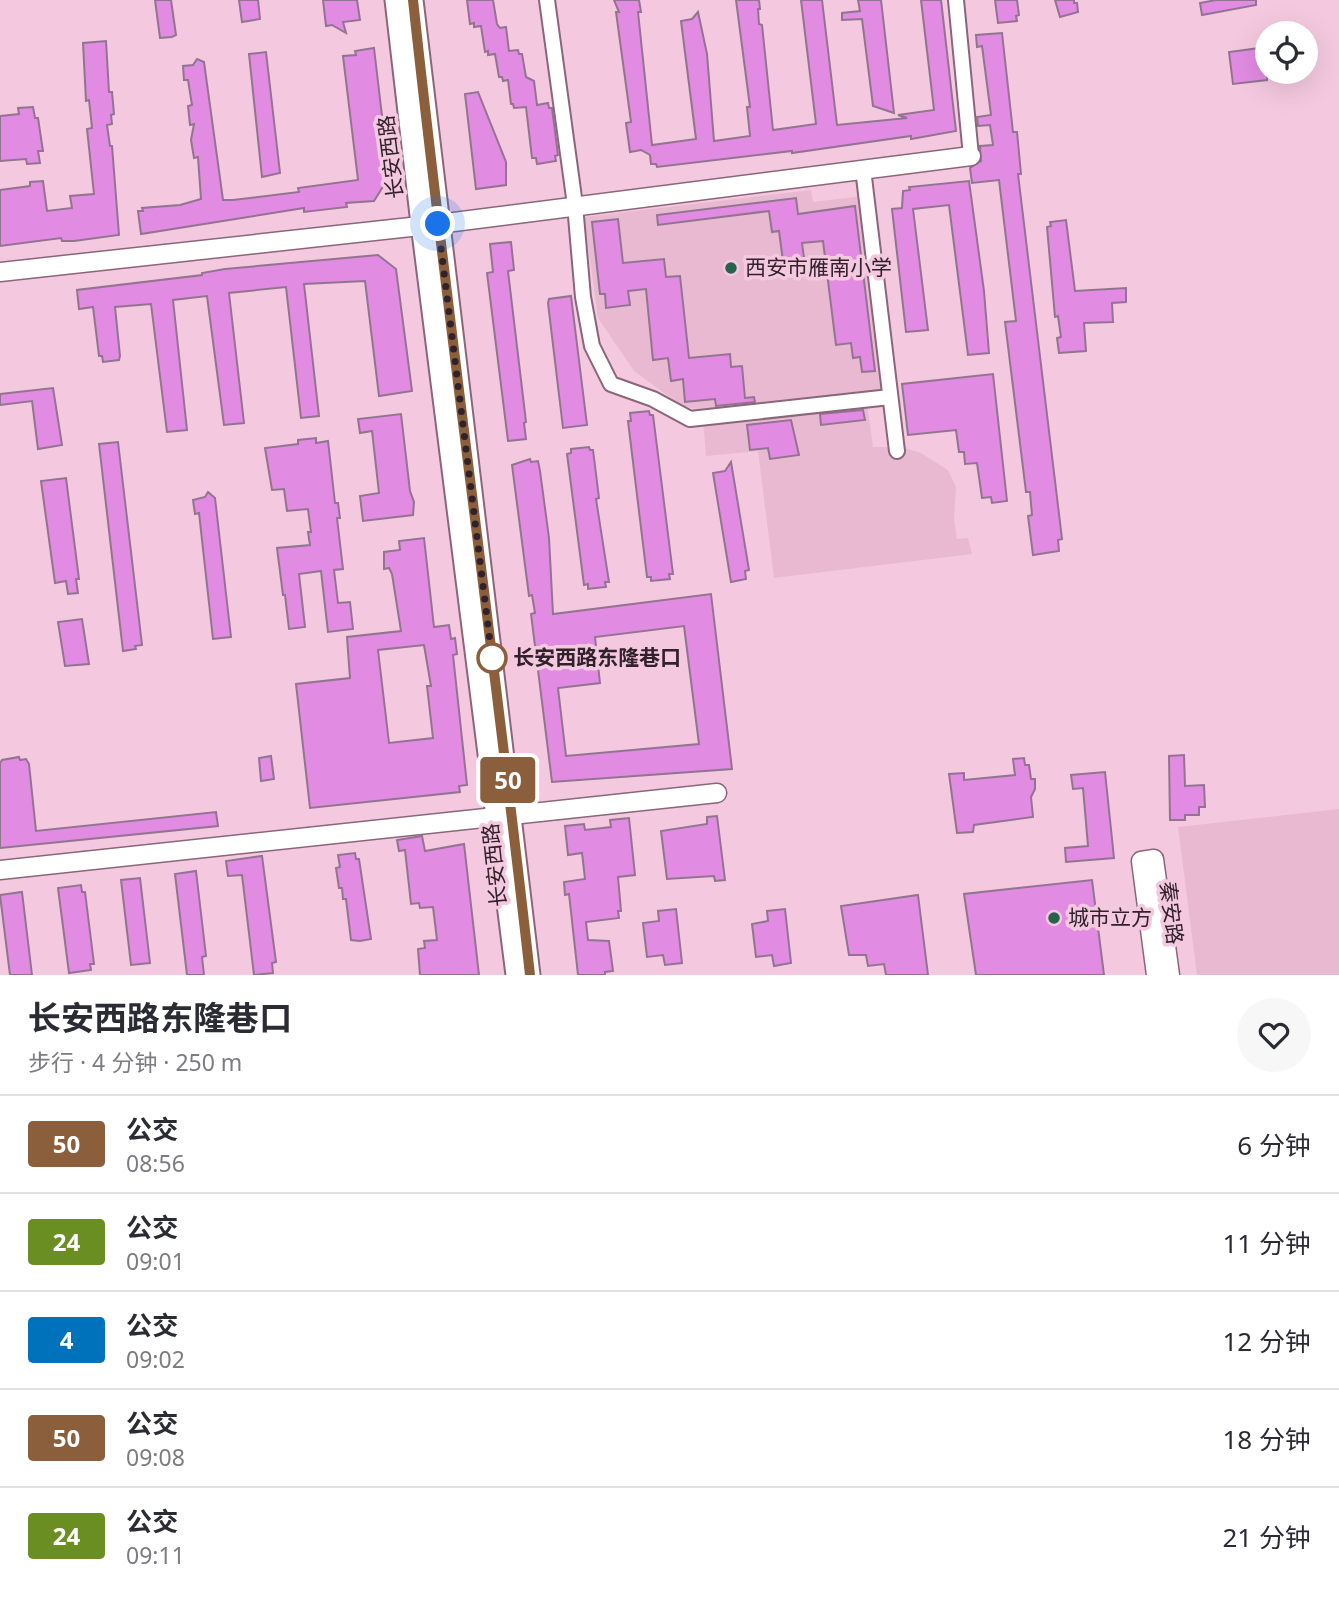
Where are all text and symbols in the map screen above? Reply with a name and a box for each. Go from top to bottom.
map controls [1255,21,1318,84]
button: locate [1255,21,1318,84]
street label: 长安西路 [371,114,409,201]
your location [420,206,455,241]
place label: 西安市雁南小学 [745,253,892,281]
marker: 西安市雁南小学 [723,260,739,276]
marker: 长安西路东隆巷口 [477,643,507,673]
place label: 长安西路东隆巷口 [513,643,681,671]
line badge: 50 [476,757,540,803]
text: 50 [494,763,522,796]
street label: 长安西路 [476,822,512,908]
street label: 秦安路 [1154,880,1190,946]
place label: 城市立方 [1068,903,1152,931]
marker: 城市立方 [1046,910,1062,926]
text: 长安西路东隆巷口 [28,995,292,1040]
button: heart [1237,998,1311,1072]
text: 步行 · 4 分钟 · 250 m [28,1046,242,1078]
text: 公交 [126,1111,178,1147]
text: 50 [53,1127,80,1160]
text: 6 分钟 [1237,1127,1311,1163]
text: 08:56 [126,1147,185,1179]
text: 公交 [126,1209,178,1245]
text: 24 [53,1225,80,1258]
text: 11 分钟 [1222,1225,1311,1261]
text: 09:01 [126,1245,185,1277]
text: 公交 [126,1307,178,1343]
text: 4 [60,1323,73,1356]
text: 12 分钟 [1222,1323,1311,1359]
text: 09:02 [126,1343,185,1375]
text: 公交 [126,1405,178,1441]
text: 50 [53,1421,80,1454]
text: 18 分钟 [1222,1421,1311,1457]
text: 09:08 [126,1441,185,1473]
text: 公交 [126,1503,178,1539]
text: 24 [53,1519,80,1552]
text: 21 分钟 [1222,1519,1311,1555]
text: 09:11 [126,1539,185,1571]

